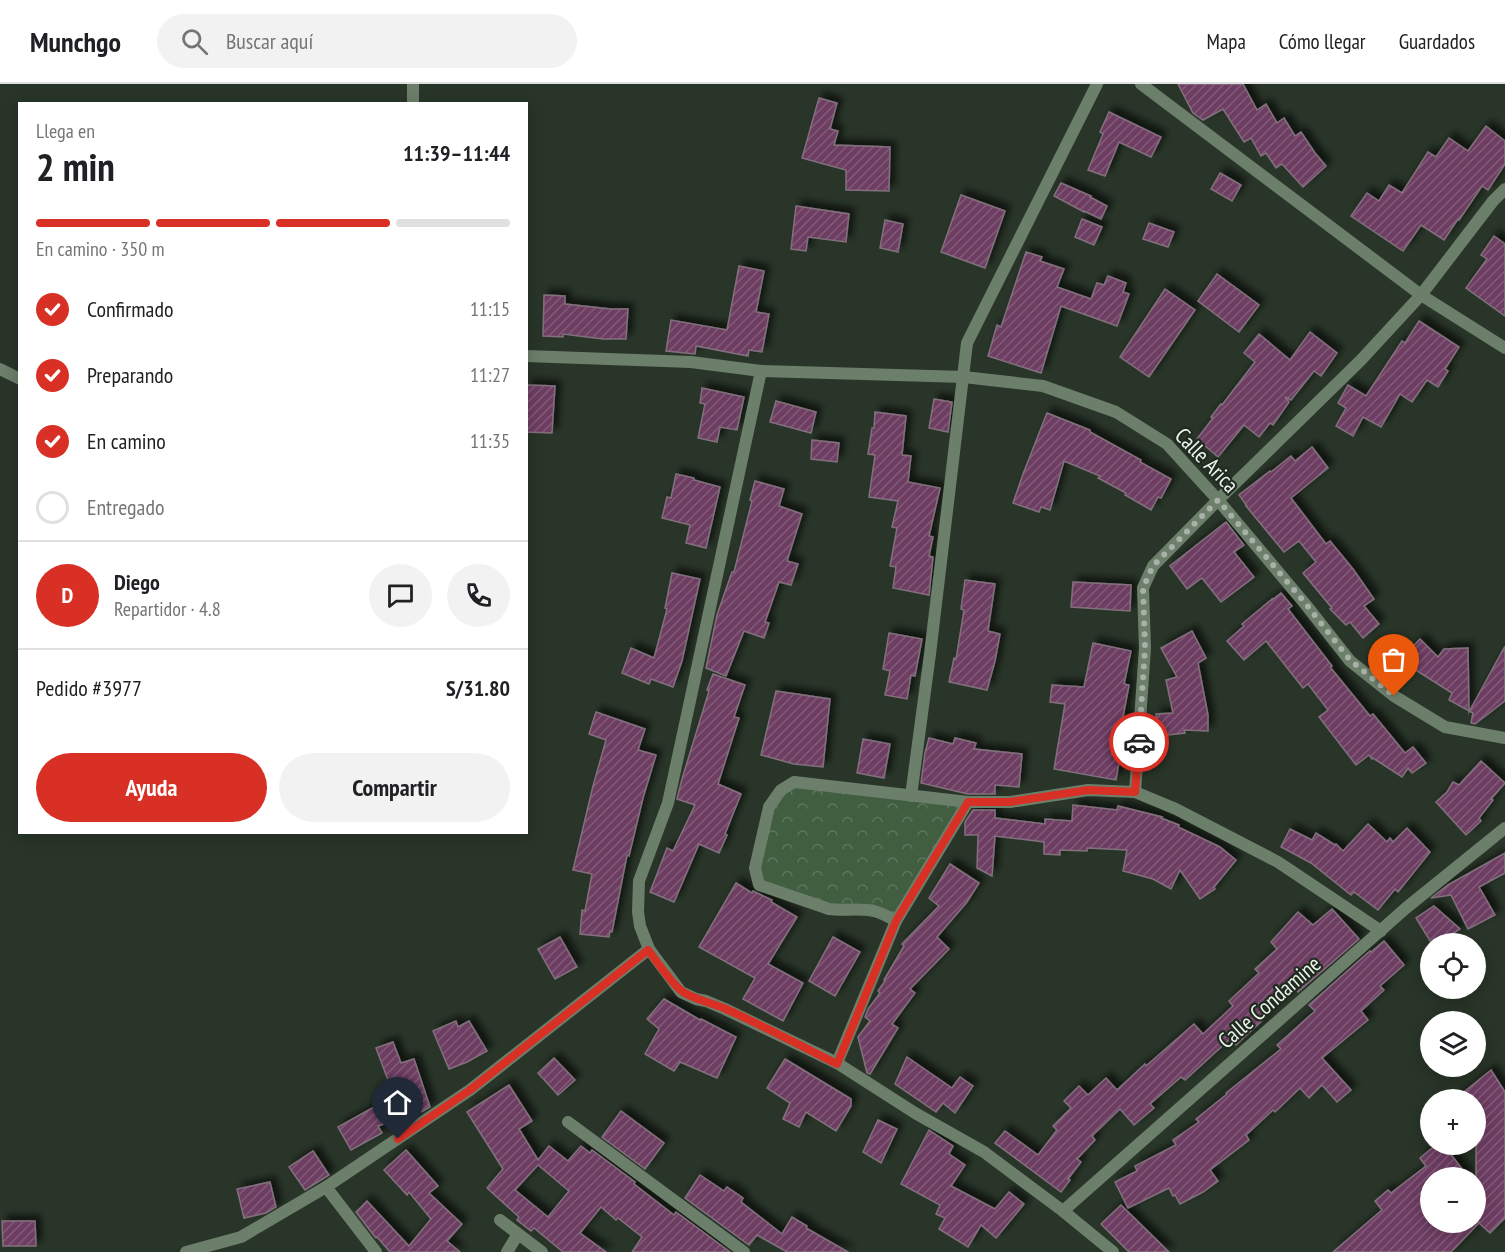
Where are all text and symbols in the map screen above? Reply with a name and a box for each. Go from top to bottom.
search box [157,14,577,68]
text: Munchgo [30,23,121,60]
icon: search [178,25,211,58]
text: Buscar aquí [226,27,313,55]
text: Mapa [1207,28,1246,55]
text: Cómo llegar [1279,28,1366,55]
text: Guardados [1399,28,1475,55]
text: Llega en [36,118,95,144]
text: 11:39–11:44 [403,139,510,167]
text: 2 min [36,141,115,192]
text: En camino · 350 m [36,236,165,262]
icon: check [36,293,69,326]
text: Confirmado [87,295,173,323]
text: 11:15 [470,296,510,322]
icon: check [36,359,69,392]
text: Preparando [87,361,173,389]
text: 11:27 [470,362,510,388]
street label: Calle Arica [1169,422,1245,498]
icon: check [36,425,69,458]
text: En camino [87,427,166,455]
text: 11:35 [470,428,510,454]
text: Entregado [87,493,164,521]
button: chat [369,564,432,627]
button: phone [447,564,510,627]
text: Diego [114,568,160,596]
text: D [62,581,73,609]
text: Repartidor · 4.8 [114,596,221,622]
pin [1368,634,1419,696]
icon: bag [1377,643,1410,676]
text: Pedido #3977 [36,674,142,702]
text: S/31.80 [446,674,510,702]
courier [1109,712,1169,772]
icon: car [1123,726,1156,759]
button: Ayuda [36,753,267,822]
button: Compartir [279,753,510,822]
map controls [1420,933,1486,1233]
button: locate [1420,933,1486,999]
street label: Calle Condamine [1212,950,1326,1054]
button: layers [1420,1011,1486,1077]
pin [372,1077,423,1139]
icon: home [381,1086,414,1119]
button: + [1420,1089,1486,1155]
button: − [1420,1167,1486,1233]

